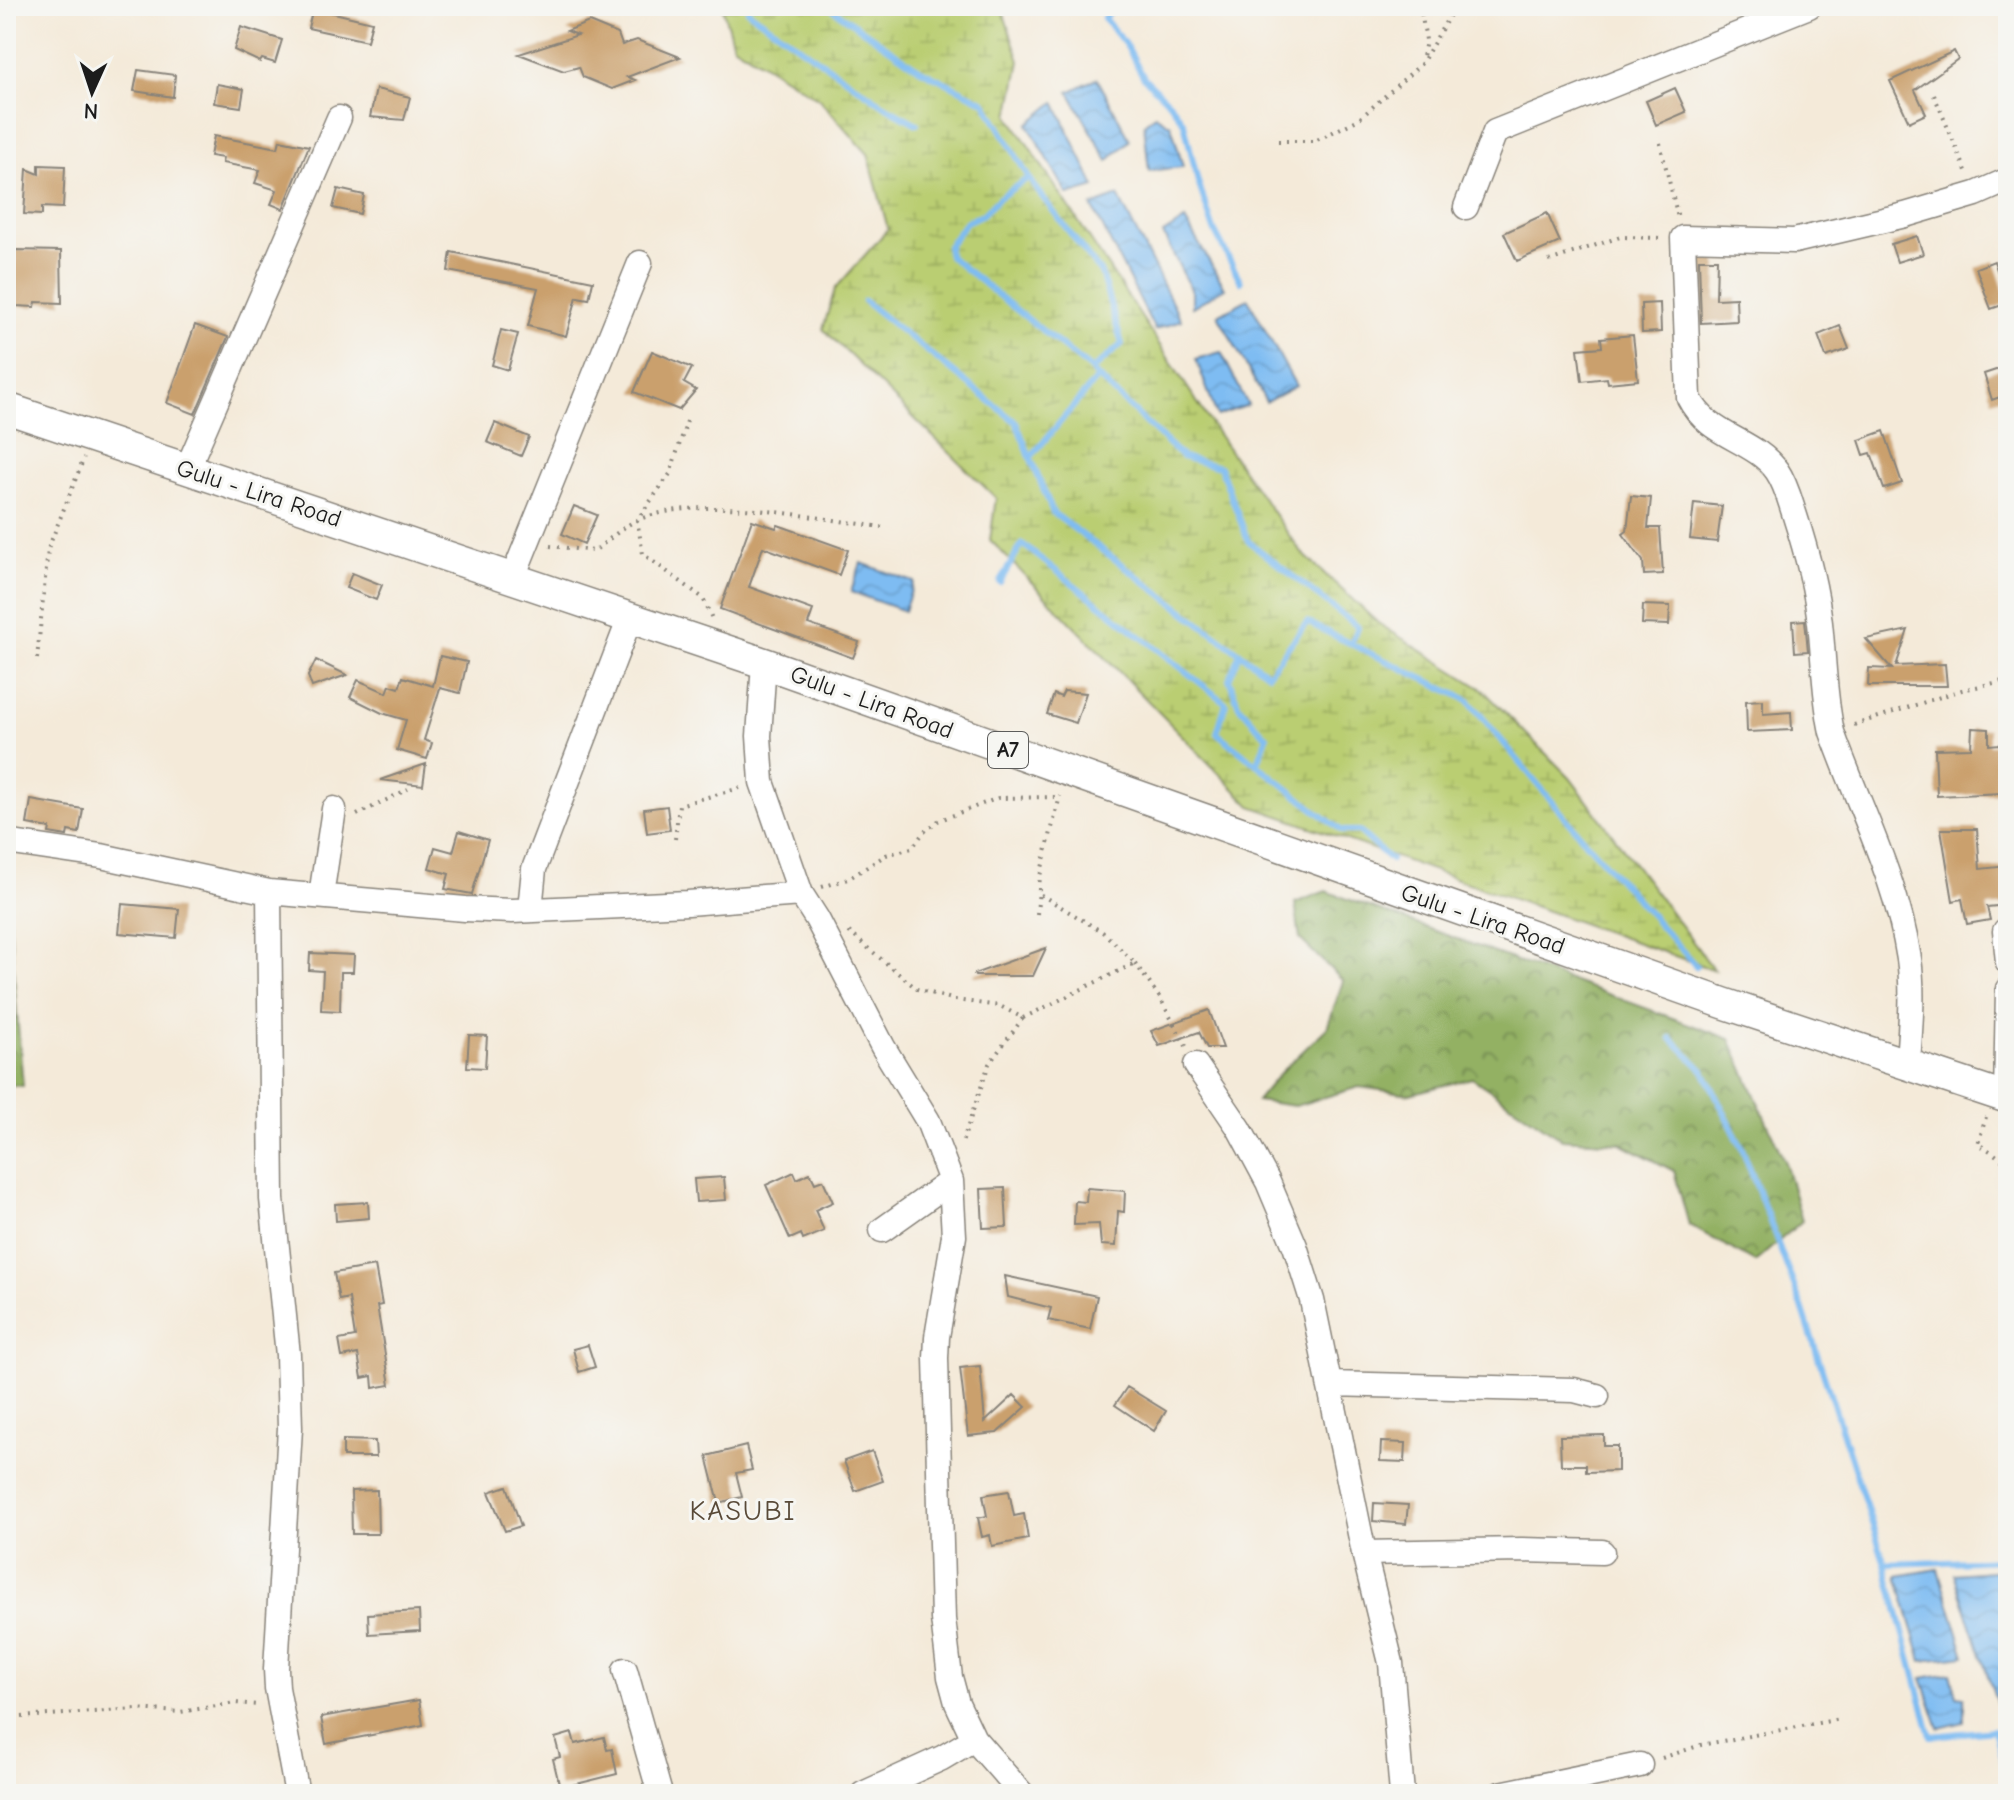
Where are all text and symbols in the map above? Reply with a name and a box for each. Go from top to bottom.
north arrow [52,52,132,132]
text: N [83,98,99,124]
street label: Gulu - Lira Road [173,453,345,533]
street label: Gulu - Lira Road [787,660,957,744]
road number: A7 [988,732,1028,768]
street label: Gulu - Lira Road [1397,878,1569,960]
district label: KASUBI [689,1495,797,1527]

